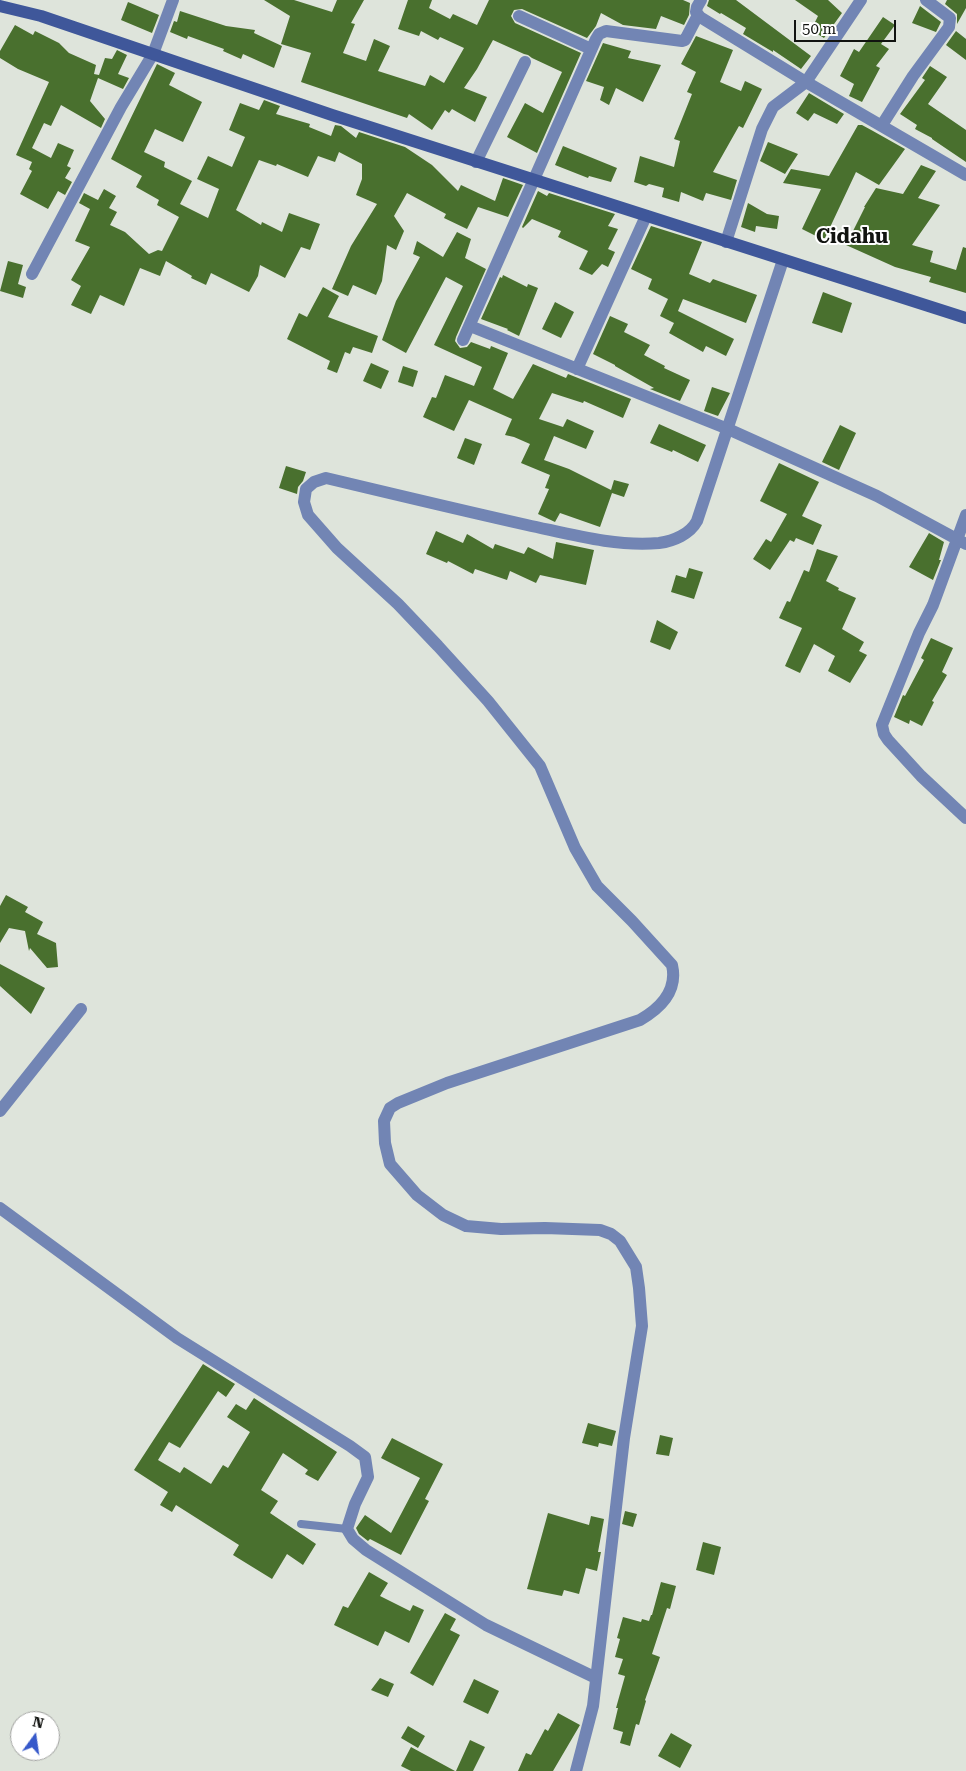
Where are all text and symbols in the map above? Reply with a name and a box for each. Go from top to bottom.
scale bar [796,10,898,42]
text: 50 m [802,20,836,38]
district label: Cidahu [816,225,888,249]
north arrow [10,1711,60,1761]
text: N [31,1713,46,1731]

